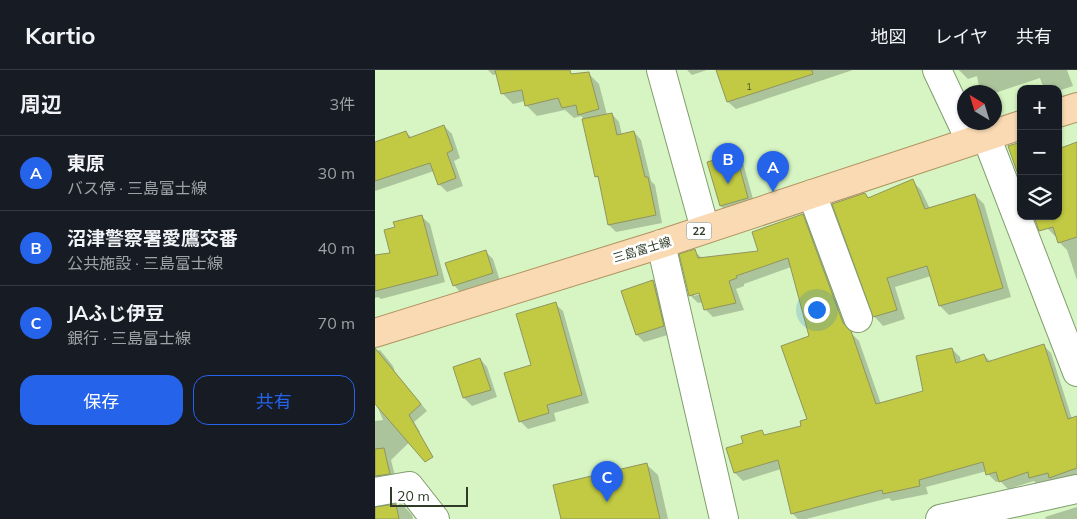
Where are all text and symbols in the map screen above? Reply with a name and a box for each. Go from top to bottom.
text: Kartio [25,20,96,50]
text: 地図 [871,25,907,48]
text: レイヤ [935,25,988,48]
text: 共有 [1016,25,1052,48]
house number: 1 [746,80,752,93]
north arrow [957,85,1002,130]
map controls [1017,85,1062,220]
button: + [1017,85,1062,130]
text: 周辺 [20,91,62,117]
text: 3件 [329,94,355,114]
button: − [1017,130,1062,175]
pin: B [712,143,744,184]
text: 東原 [67,151,105,175]
pin: A [757,151,789,192]
text: A [30,163,42,183]
text: 30 m [318,163,355,183]
button: layers [1017,175,1062,220]
text: バス停 · 三島富士線 [67,178,207,198]
road number: 22 [687,223,711,240]
text: 沼津警察署愛鷹交番 [67,226,238,250]
street label: 三島富士線 [611,234,673,265]
text: B [30,238,42,258]
text: 40 m [318,238,355,258]
text: 公共施設 · 三島富士線 [67,253,223,273]
your location [804,297,830,323]
text: JAふじ伊豆 [67,301,164,325]
text: C [31,313,41,333]
text: 70 m [318,313,355,333]
text: 銀行 · 三島富士線 [67,328,191,348]
button: 保存 [20,375,183,425]
button: 共有 [193,375,355,425]
pin: C [591,461,623,502]
scale bar [390,484,467,507]
text: 20 m [397,487,430,505]

